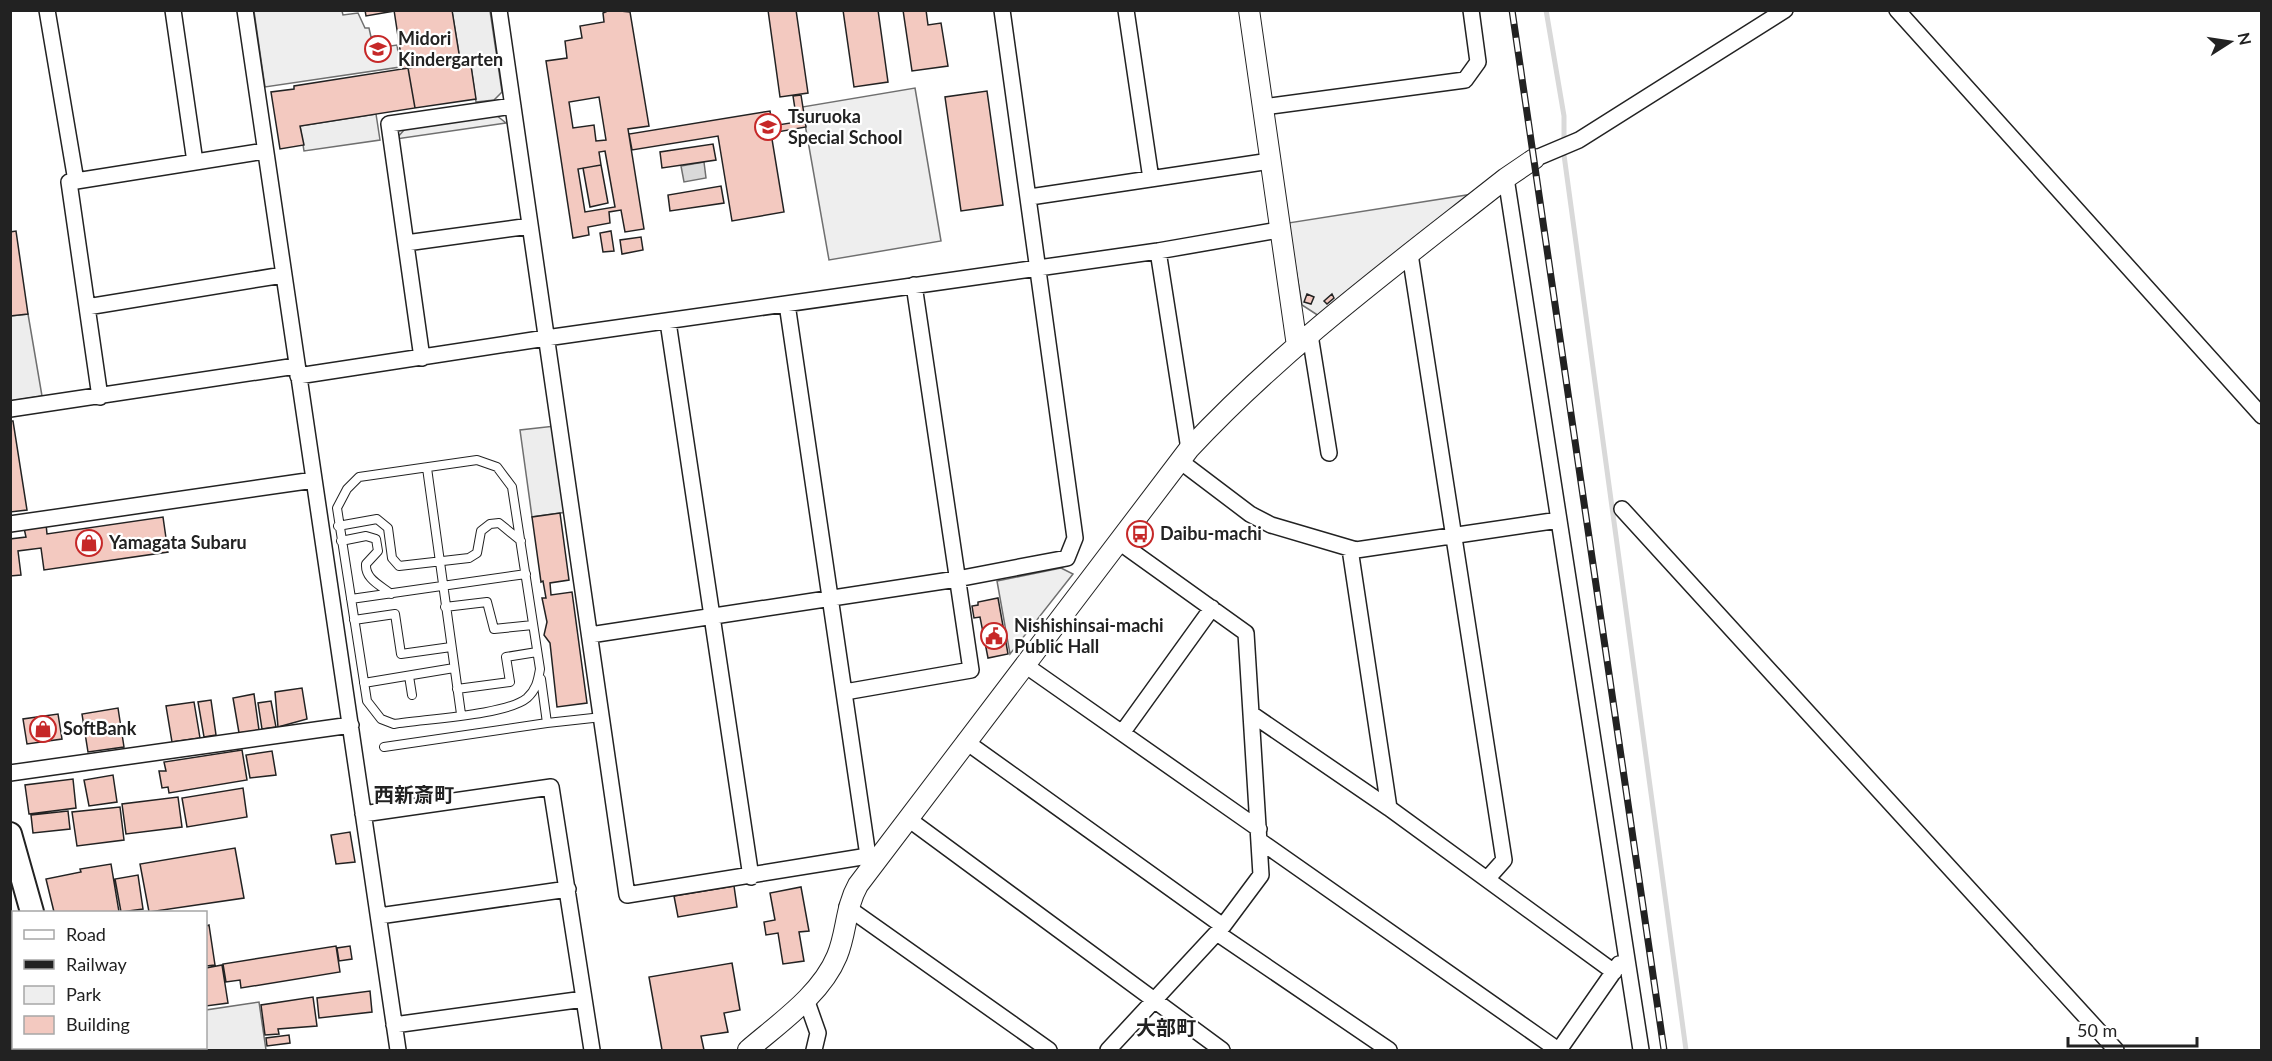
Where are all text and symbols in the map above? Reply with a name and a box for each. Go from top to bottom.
north arrow [2200,12,2260,72]
place label: Midori Kindergarten [398,27,503,70]
text: N [2235,31,2256,47]
school or university icon: Midori Kindergarten [363,34,393,64]
place label: Tsuruoka Special School [788,105,903,148]
school or university icon: Tsuruoka Special School [753,112,783,142]
bus stop icon: Daibu-machi [1125,519,1155,549]
place label: Daibu-machi [1160,522,1262,544]
shop icon: Yamagata Subaru [74,528,104,558]
place label: Yamagata Subaru [108,531,247,553]
place label: Nishishinsai-machi Public Hall [1014,614,1164,657]
public building icon: Nishishinsai-machi Public Hall [979,621,1009,651]
shop icon: SoftBank [28,714,58,744]
place label: SoftBank [63,717,137,739]
district label: 西新斎町 [374,782,454,806]
legend [12,911,207,1049]
text: Road [66,923,106,945]
text: Railway [66,953,127,975]
text: Park [66,983,102,1005]
scale bar [2068,1010,2197,1048]
text: Building [66,1013,130,1035]
district label: 大部町 [1136,1015,1196,1039]
text: 50 m [2077,1019,2117,1041]

